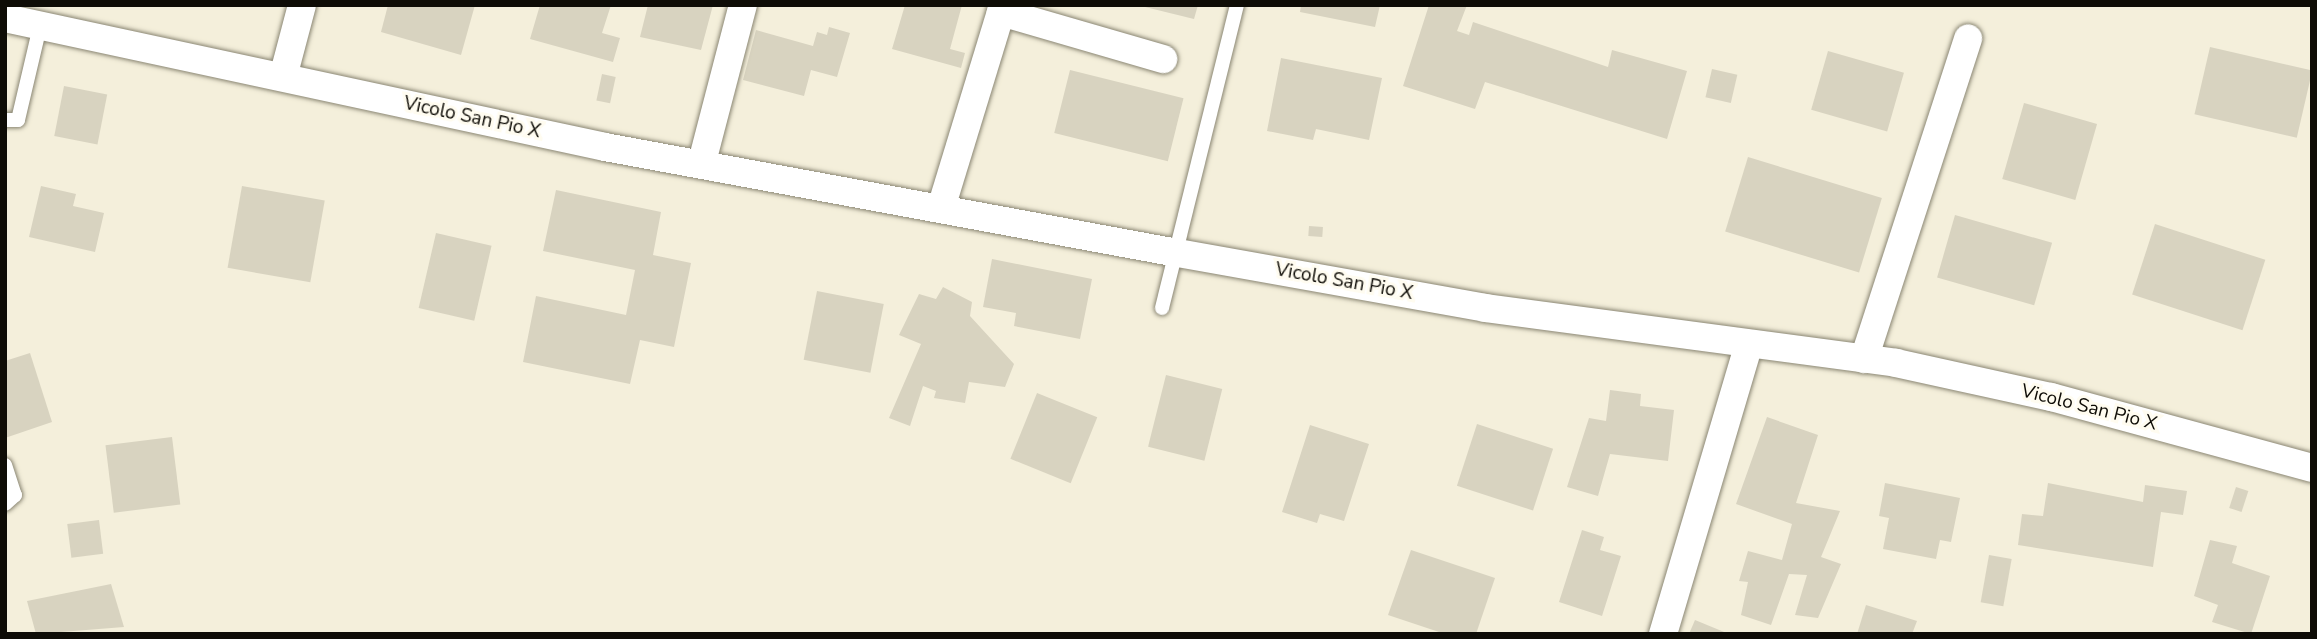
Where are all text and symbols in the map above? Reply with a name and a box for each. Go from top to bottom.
street label: Vicolo San Pio X [401,92,543,144]
street label: Vicolo San Pio X [1273,259,1415,305]
street label: Vicolo San Pio X [2019,380,2159,436]

